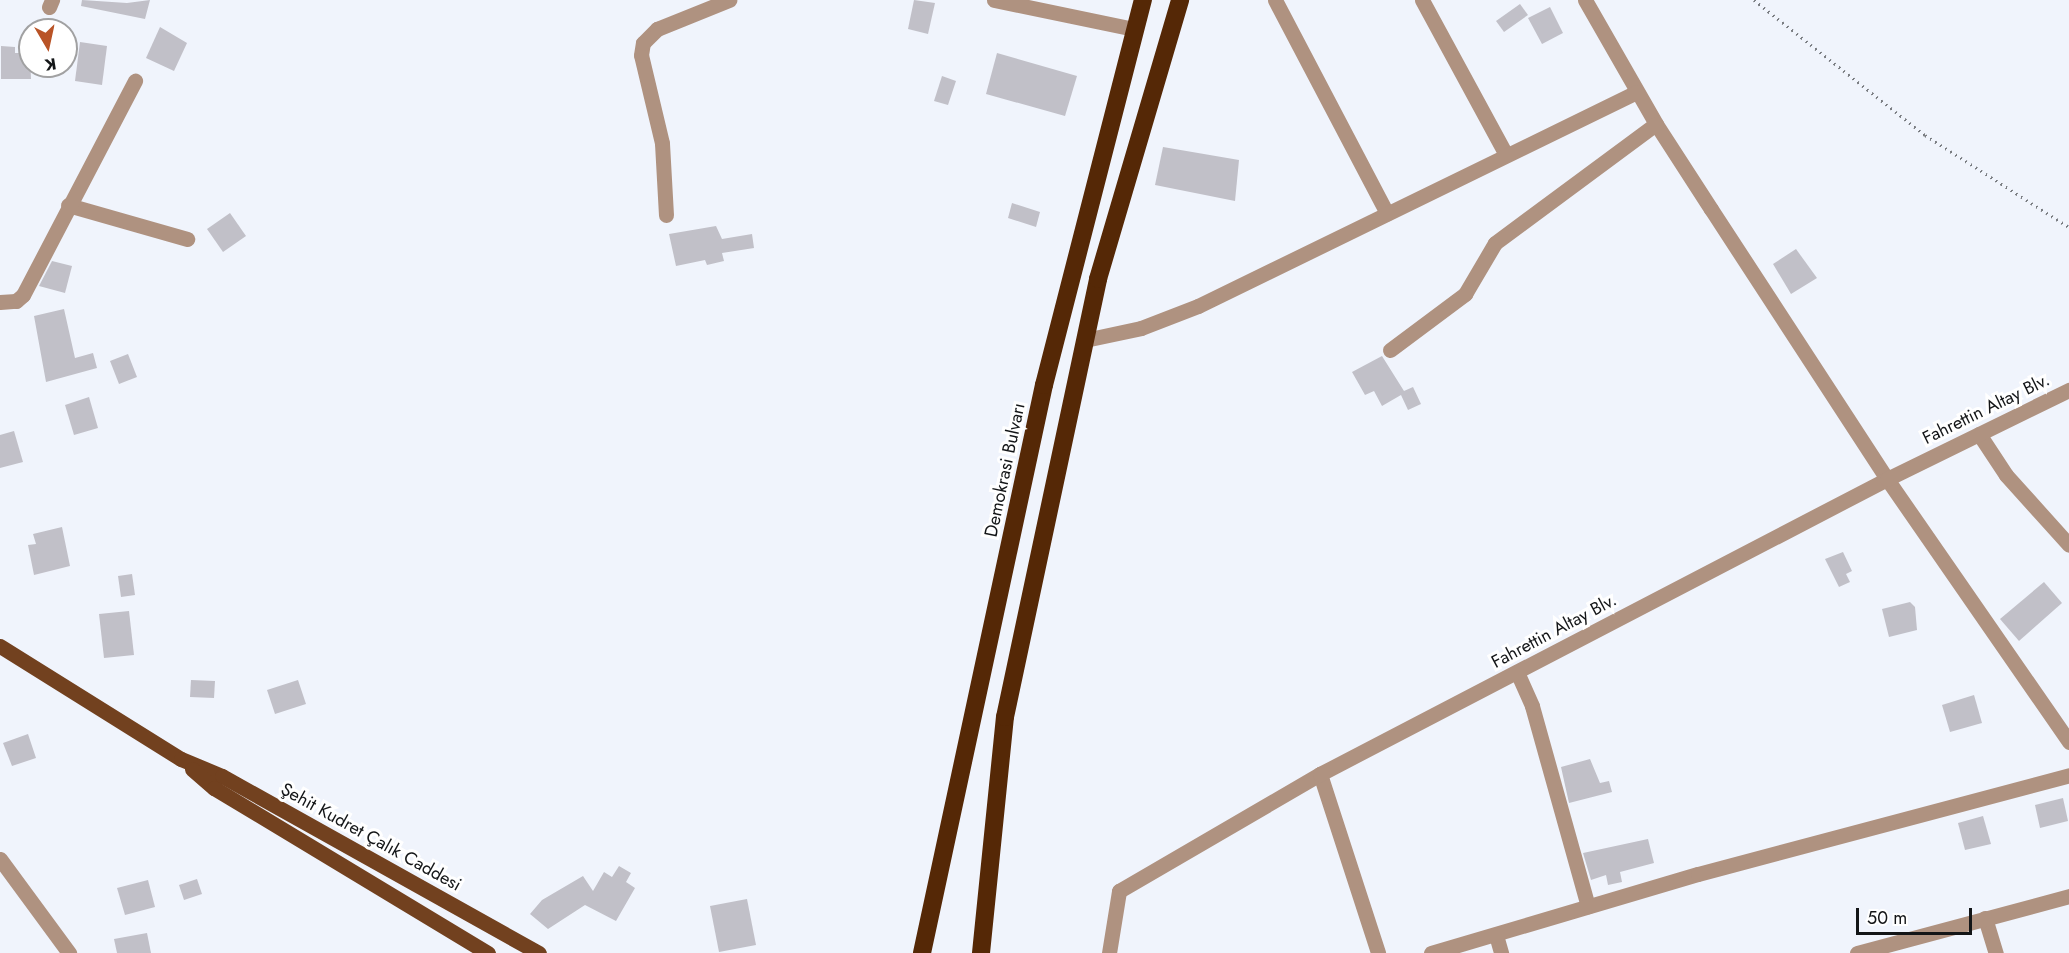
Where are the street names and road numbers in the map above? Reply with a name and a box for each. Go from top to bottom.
street label: Fahrettin Altay Blv. [1919,369,2053,449]
street label: Demokrasi Bulvarı [980,401,1030,539]
street label: Fahrettin Altay Blv. [1488,589,1620,673]
street label: Şehit Kudret Çalık Caddesi [277,778,465,896]

